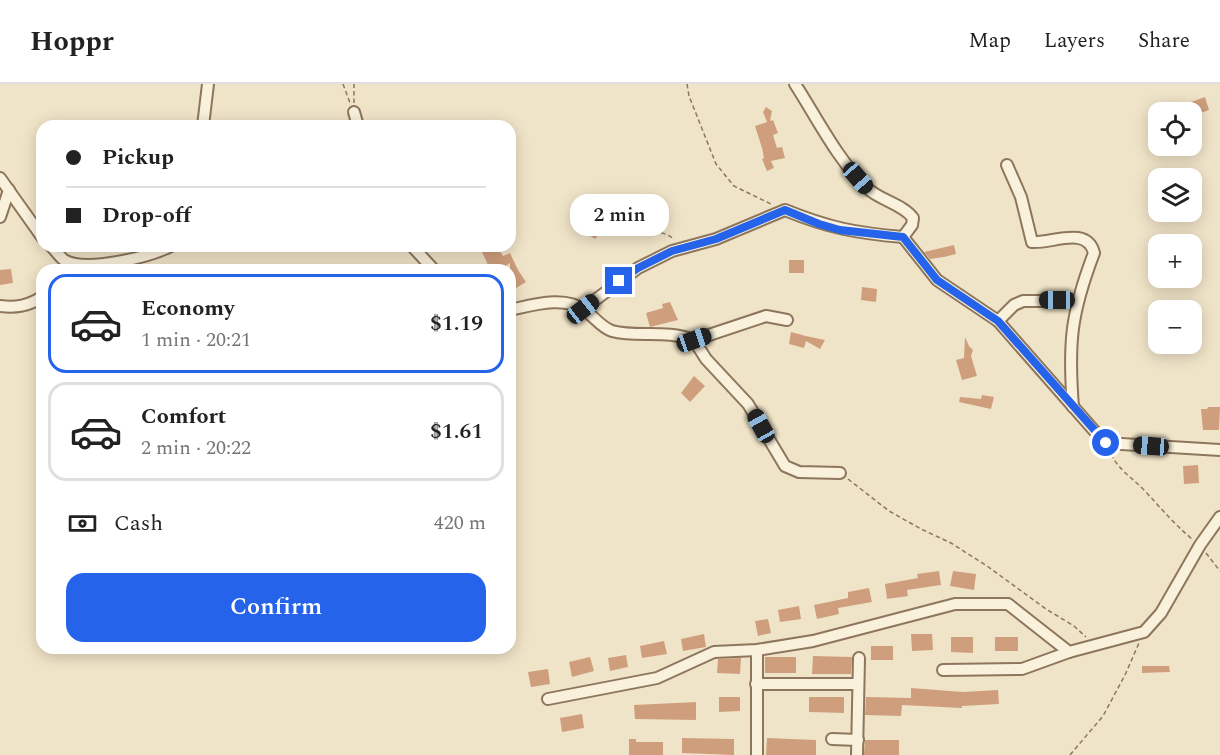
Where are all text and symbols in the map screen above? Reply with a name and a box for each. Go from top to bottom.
text: Hoppr [30,20,114,63]
text: Map [969,25,1011,57]
text: Layers [1044,25,1105,57]
text: Share [1138,25,1190,57]
map controls [1148,102,1202,354]
button: locate [1148,102,1202,156]
text: Pickup [102,141,174,174]
car [839,159,877,197]
button: layers [1148,168,1202,222]
callout: 2 min [570,194,668,236]
text: Drop-off [102,199,191,232]
text: 2 min [594,200,645,230]
button: + [1148,234,1202,288]
route end [605,267,632,294]
car [563,291,603,327]
car [1039,291,1075,309]
text: Economy [141,292,234,325]
icon: car [69,297,123,351]
button: − [1148,300,1202,354]
text: $1.19 [430,307,483,340]
text: 1 min · 20:21 [141,325,251,355]
car [674,326,714,354]
text: Comfort [141,400,226,433]
icon: car [69,405,123,459]
car [744,406,778,446]
text: $1.61 [430,415,483,448]
route start [1092,429,1119,456]
text: 2 min · 20:22 [141,433,251,463]
car [1132,436,1170,456]
icon: cash [66,507,99,540]
text: Cash [114,507,163,540]
text: 420 m [434,508,486,538]
button: Confirm [66,573,486,642]

